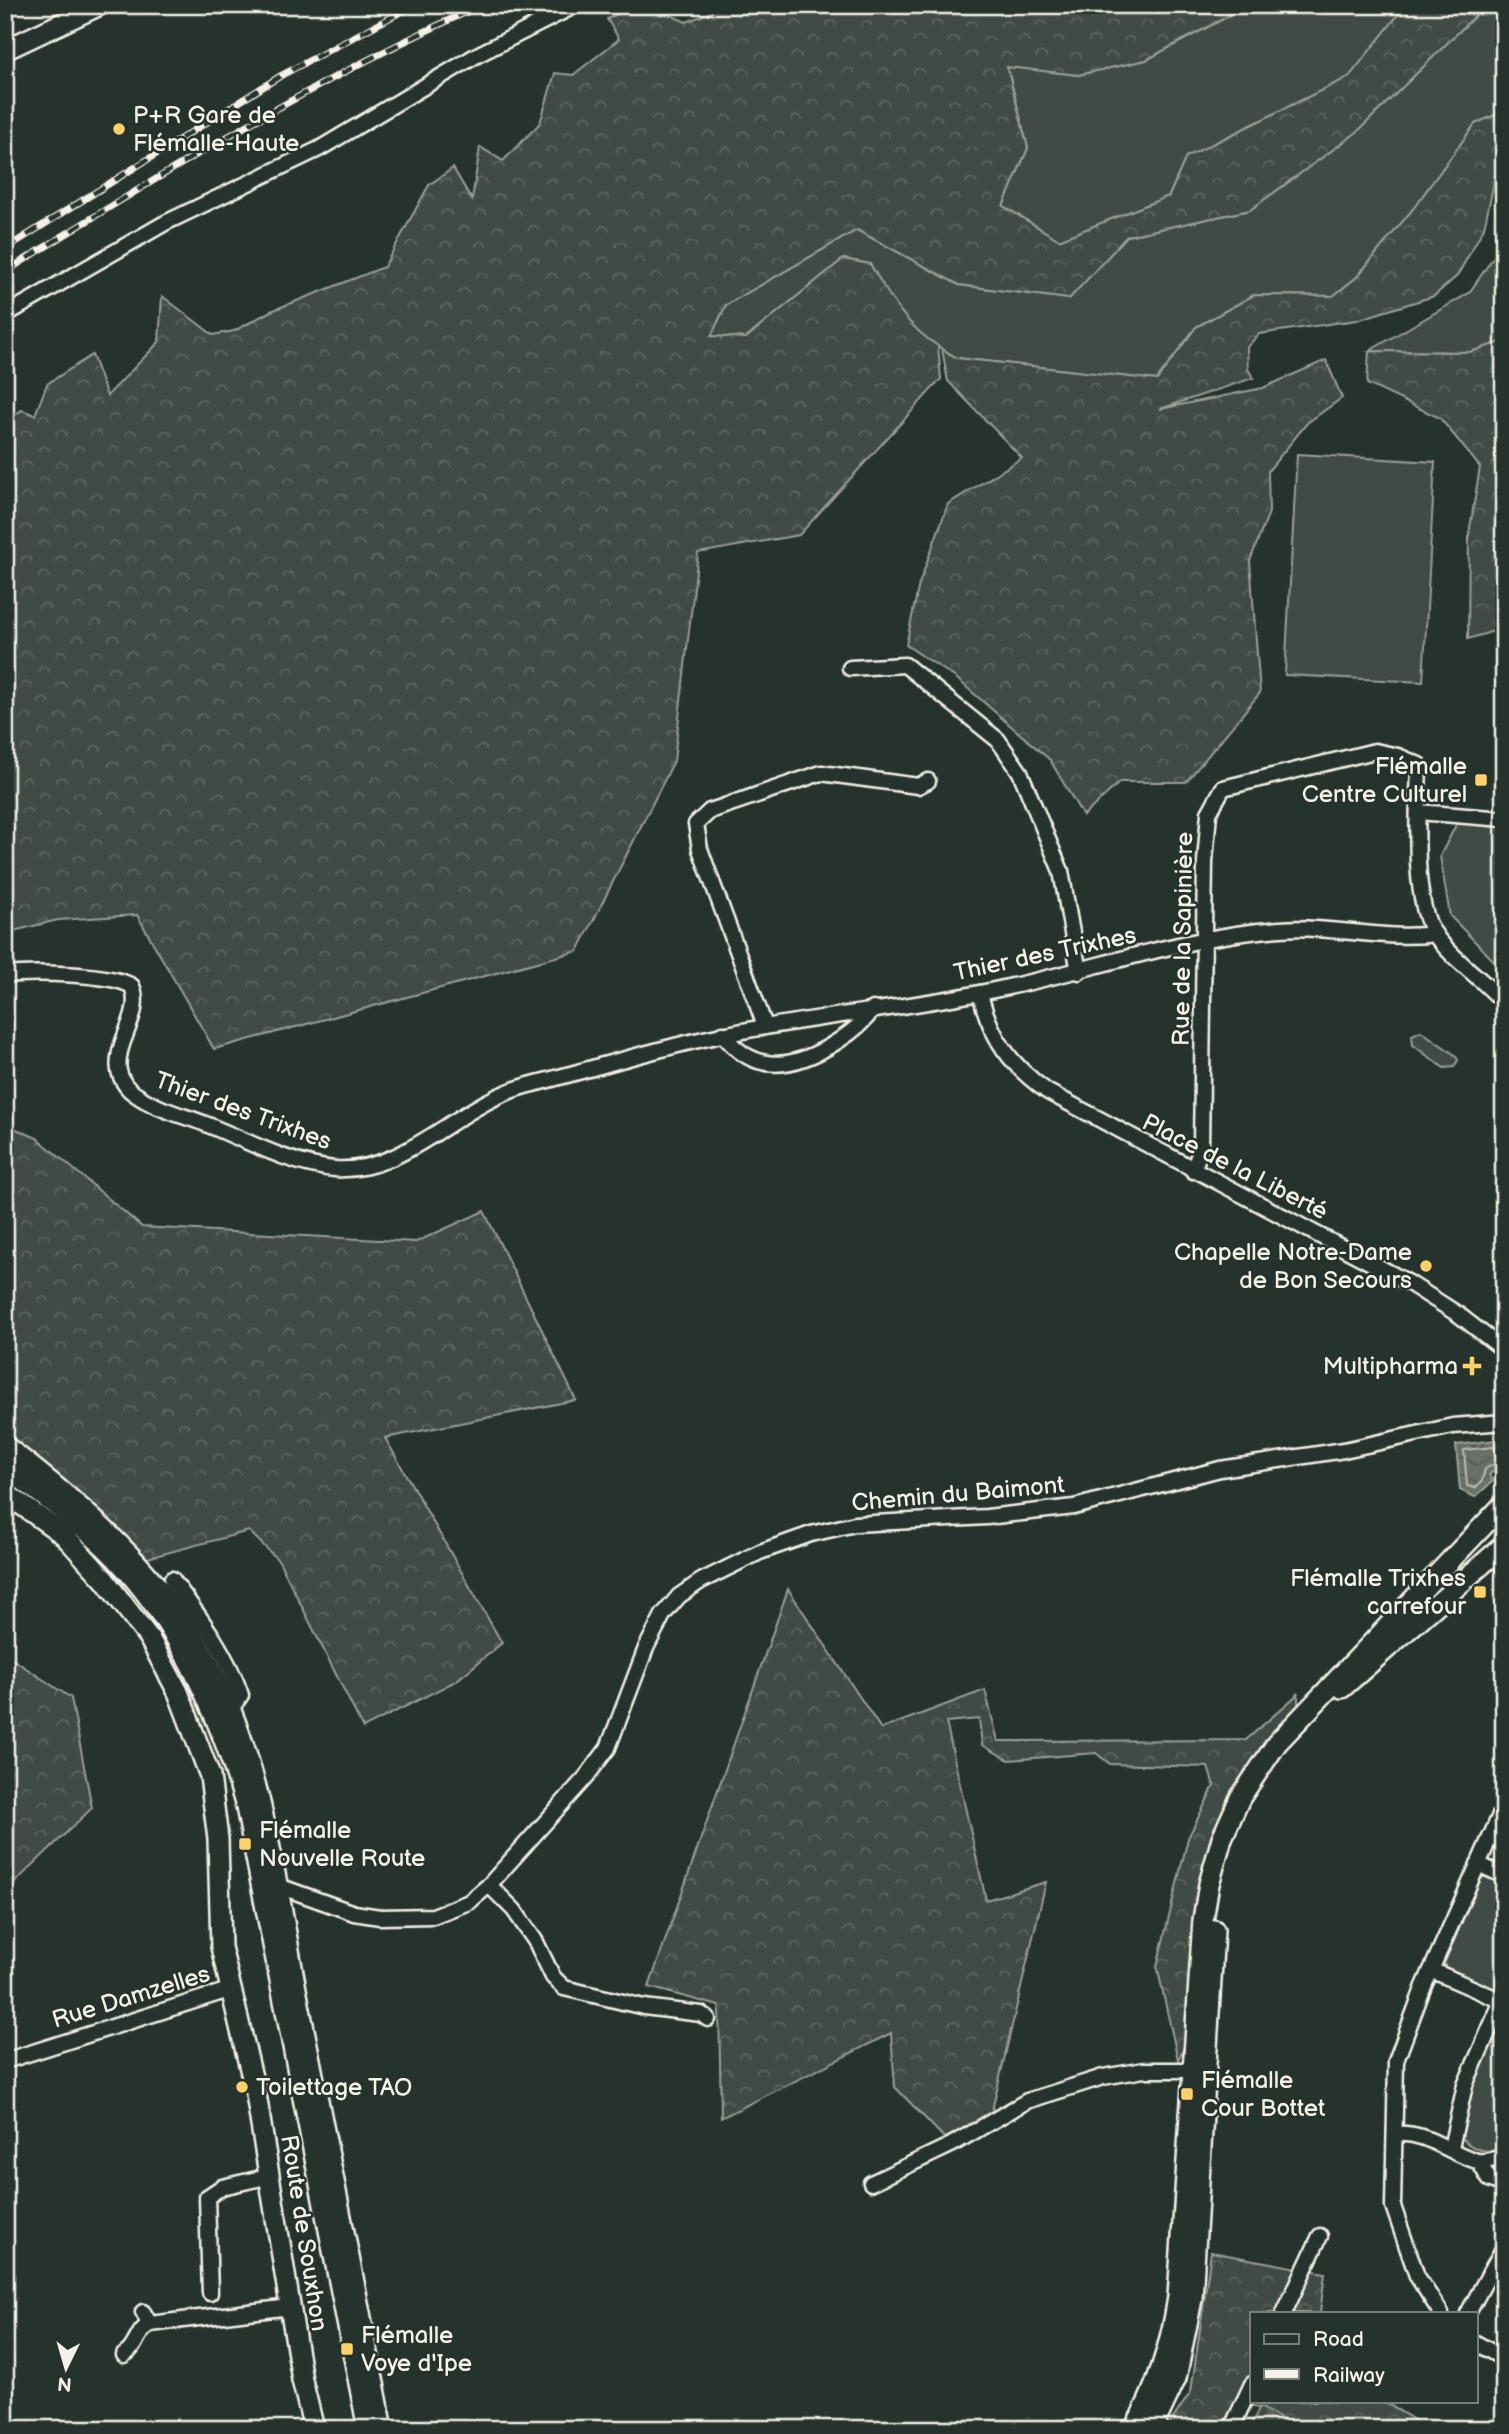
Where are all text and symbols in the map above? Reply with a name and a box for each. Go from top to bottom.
place label: P+R Gare de Flémalle-Haute [133,101,299,158]
marker: P+R Gare de Flémalle-Haute [111,121,127,137]
place label: Flémalle Centre Culturel [1302,752,1467,809]
marker: Flémalle Centre Culturel [1473,772,1489,788]
street label: Rue de la Sapinière [1167,832,1199,1046]
street label: Thier des Trixhes [951,920,1139,987]
street label: Thier des Trixhes [151,1066,335,1156]
street label: Place de la Liberté [1137,1108,1333,1226]
place label: Chapelle Notre-Dame de Bon Secours [1174,1238,1412,1295]
marker: Chapelle Notre-Dame de Bon Secours [1418,1258,1434,1274]
place label: Multipharma [1323,1352,1458,1381]
marker: Multipharma [1464,1358,1480,1374]
street label: Chemin du Baimont [850,1470,1066,1518]
place label: Flémalle Trixhes carrefour [1290,1564,1466,1621]
marker: Flémalle Trixhes carrefour [1472,1584,1488,1600]
place label: Flémalle Nouvelle Route [259,1816,425,1873]
marker: Flémalle Nouvelle Route [237,1836,253,1852]
street label: Rue Damzelles [48,1959,214,2035]
place label: Flémalle Cour Bottet [1201,2066,1326,2123]
place label: Toilettage TAO [256,2073,412,2102]
marker: Toilettage TAO [234,2079,250,2095]
marker: Flémalle Cour Bottet [1179,2086,1195,2102]
street label: Route de Souxhon [274,2133,334,2333]
legend [1250,2312,1478,2402]
place label: Flémalle Voye d'Ipe [361,2321,472,2378]
text: Road [1313,2327,1364,2352]
north arrow [32,2332,102,2402]
marker: Flémalle Voye d'Ipe [339,2341,355,2357]
text: Railway [1313,2363,1385,2388]
text: N [57,2371,73,2396]

